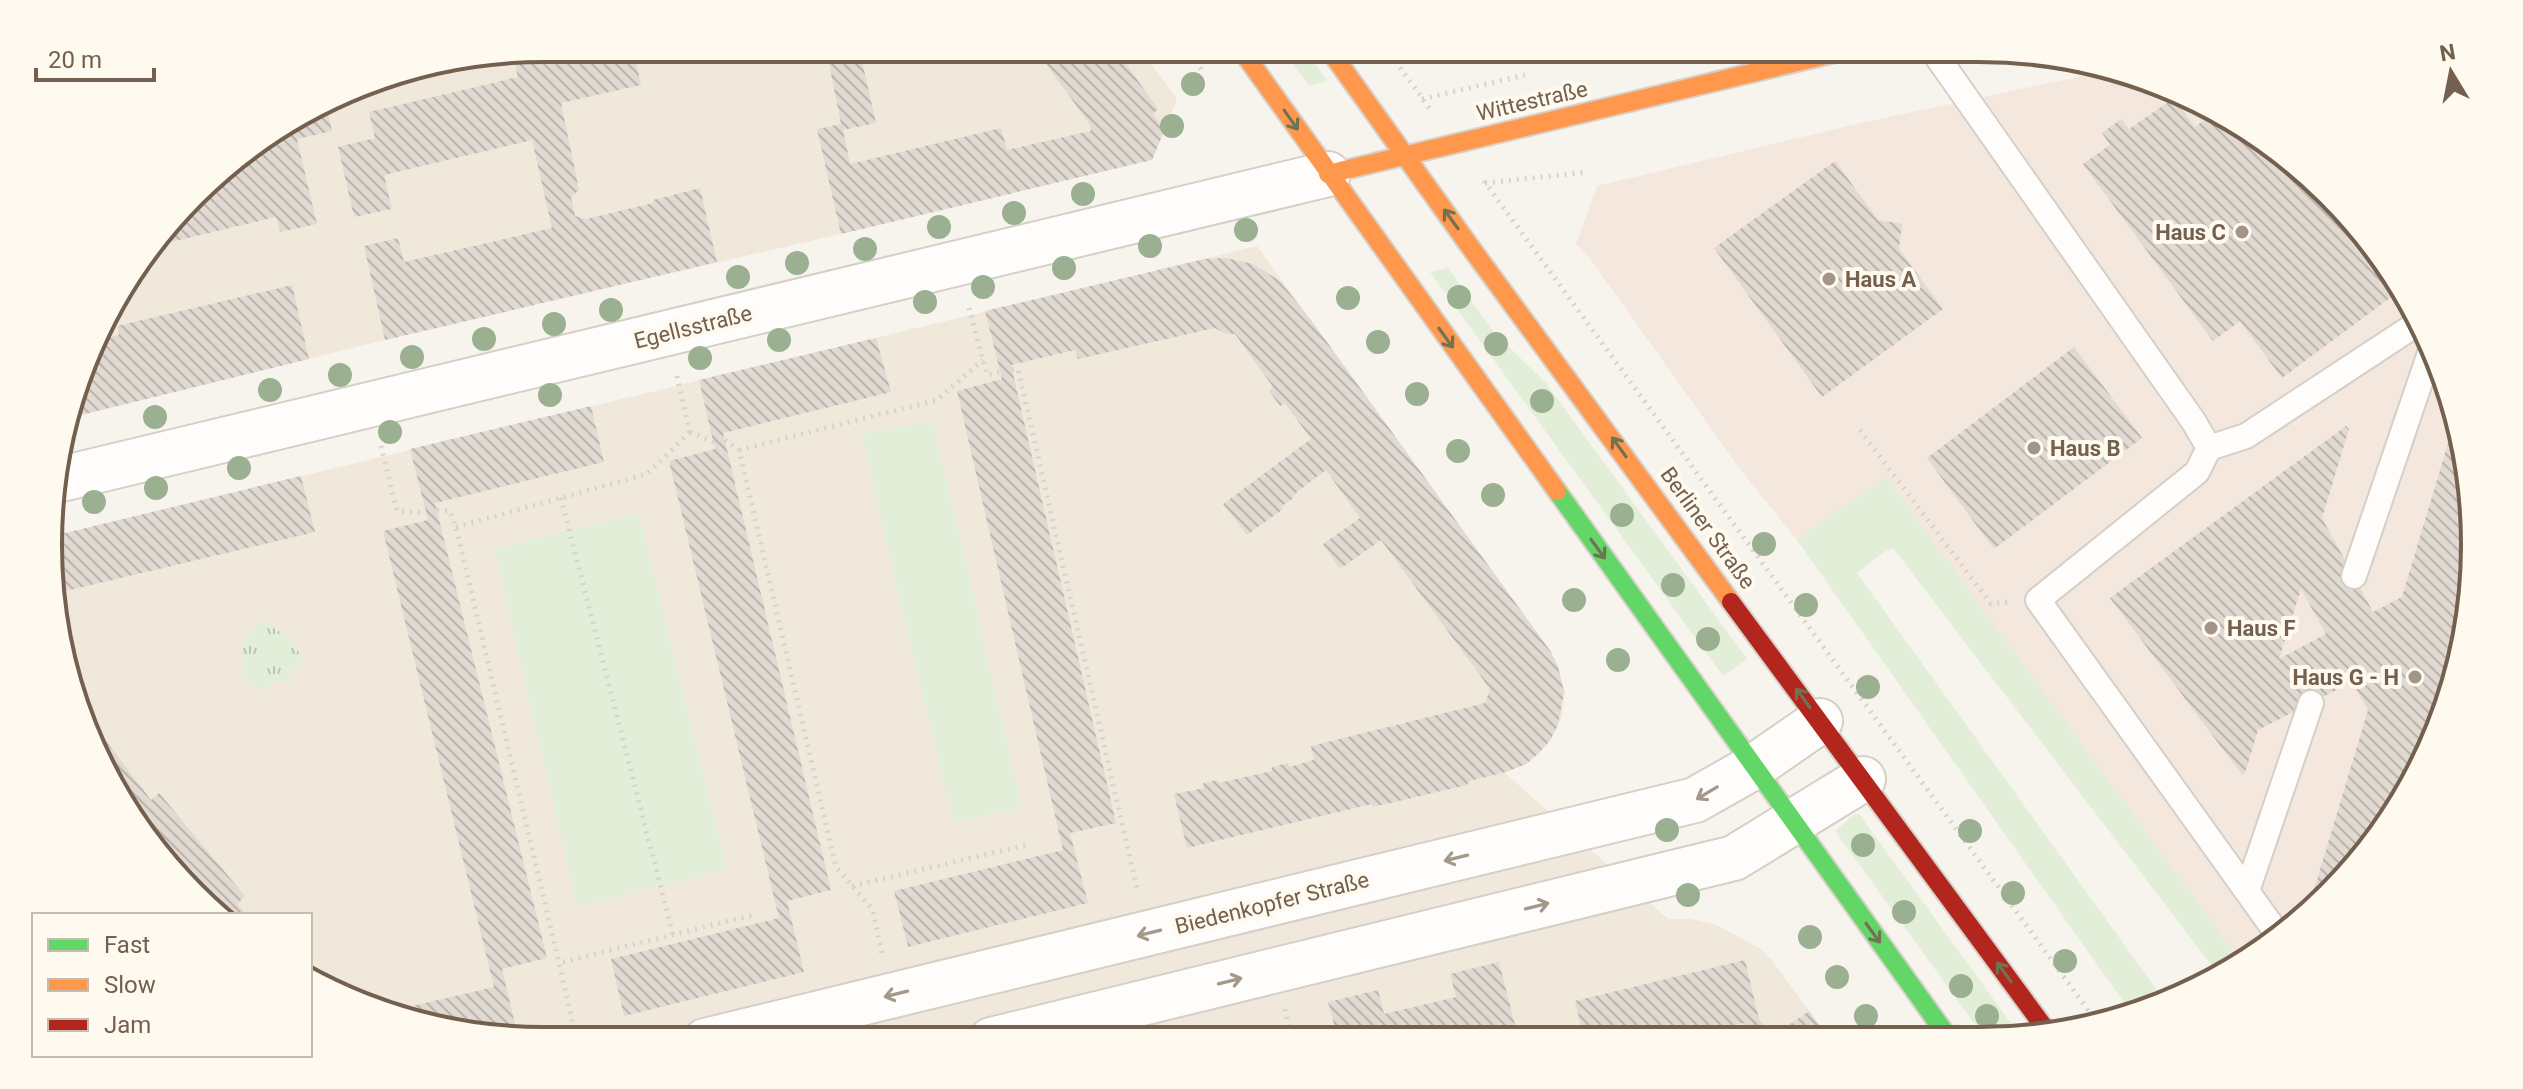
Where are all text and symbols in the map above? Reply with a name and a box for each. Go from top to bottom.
scale bar [36,32,154,82]
north arrow [2411,32,2491,112]
text: N [2438,39,2457,66]
text: 20 m [48,46,102,74]
street label: Wittestraße [1474,76,1590,126]
one-way arrow [1283,109,1299,131]
one-way arrow [1442,209,1459,230]
place label: Haus C [2155,220,2226,245]
marker: Haus C [2233,223,2251,241]
place label: Haus A [1845,267,1916,292]
marker: Haus A [1820,270,1838,288]
street label: Egellsstraße [631,300,755,354]
one-way arrow [1438,326,1455,348]
place label: Haus B [2050,436,2120,461]
one-way arrow [1610,437,1627,458]
marker: Haus B [2025,439,2043,457]
street label: Berliner Straße [1655,462,1761,594]
one-way arrow [1590,537,1607,559]
place label: Haus F [2227,616,2295,641]
marker: Haus F [2202,619,2220,637]
place label: Haus G - H [2292,665,2399,690]
marker: Haus G - H [2406,668,2424,686]
one-way arrow [1794,687,1811,709]
one-way arrow [1696,785,1719,801]
one-way arrow [1444,851,1469,866]
street label: Biedenkopfer Straße [1172,867,1372,939]
one-way arrow [1523,898,1549,913]
legend [32,913,312,1057]
one-way arrow [1865,922,1881,944]
one-way arrow [1137,926,1162,941]
text: Fast [104,931,150,959]
one-way arrow [1996,962,2013,983]
text: Slow [104,971,156,999]
one-way arrow [1216,973,1242,988]
one-way arrow [884,987,910,1002]
text: Jam [104,1011,151,1039]

